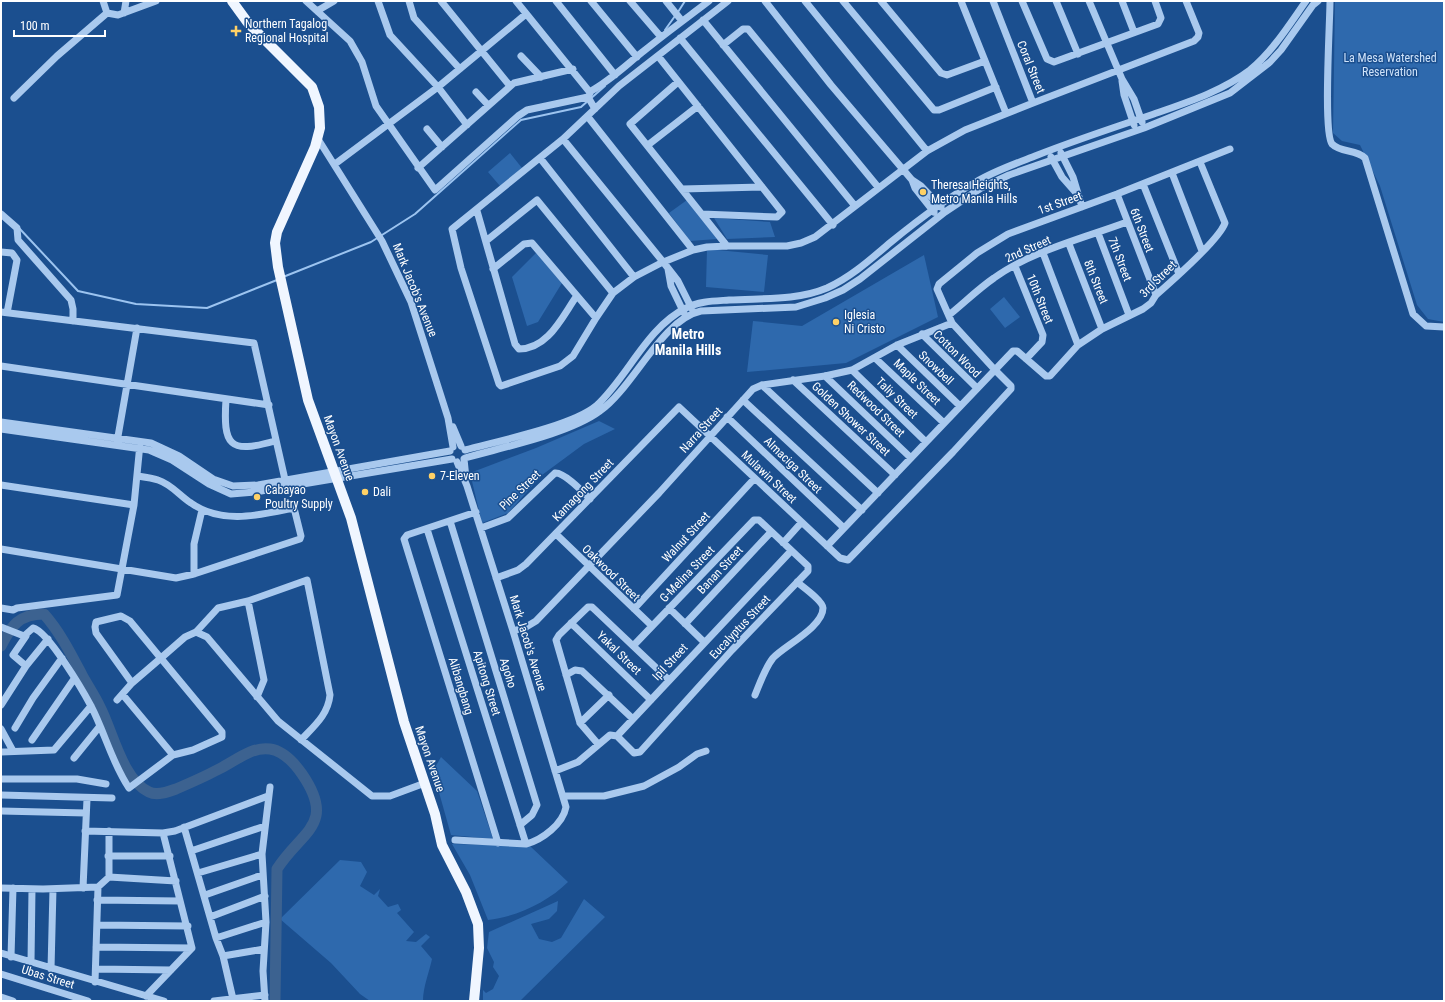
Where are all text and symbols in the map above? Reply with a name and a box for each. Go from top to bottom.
scale bar [14,12,105,38]
place label: Northern Tagalog Regional Hospital [245,17,328,45]
text: 100 m [20,19,50,33]
marker: Northern Tagalog Regional Hospital [230,25,242,37]
street label: Coral Street [1014,39,1048,96]
park label: La Mesa Watershed Reservation [1343,51,1437,79]
place label: Theresa Heights, Metro Manila Hills [931,178,1017,206]
marker: Theresa Heights, Metro Manila Hills [918,187,928,197]
street label: 1st Street [1036,188,1084,217]
street label: 6th Street [1127,206,1157,254]
street label: 2nd Street [1003,233,1053,265]
street label: 7th Street [1105,235,1135,283]
street label: Mark Jacob's Avenue [390,241,440,339]
street label: 3rd Street [1137,257,1180,300]
street label: 8th Street [1081,258,1111,306]
street label: 10th Street [1024,272,1056,326]
place label: Iglesia Ni Cristo [844,308,885,336]
marker: Iglesia Ni Cristo [831,317,841,327]
district label: Metro Manila Hills [655,326,721,358]
street label: Cotton Wood [930,327,984,381]
street label: Snowbell [916,348,956,388]
street label: Maple Street [891,356,944,408]
street label: Taliy Street [873,375,921,422]
street label: Redwood Street [844,378,908,440]
street label: Golden Shower Street [809,379,893,459]
street label: Narra Street [677,404,726,456]
street label: Mayon Avenue [321,413,357,483]
street label: Almaciga Street [761,434,825,496]
street label: Mulawin Street [738,448,800,507]
street label: Kamagong Street [550,455,617,524]
street label: Pine Street [497,467,544,513]
place label: 7-Eleven [440,469,480,483]
marker: 7-Eleven [427,471,437,481]
place label: Cabayao Poultry Supply [265,483,333,511]
place label: Dali [373,485,391,499]
marker: Dali [360,487,370,497]
marker: Cabayao Poultry Supply [252,492,262,502]
street label: Walnut Street [659,509,713,565]
street label: Oakwood Street [579,542,643,604]
street label: G-Melina Street [657,543,718,605]
street label: Banan Street [694,543,746,597]
street label: Eucalyptus Street [707,592,773,662]
street label: Mark Jacob's Avenue [507,593,549,693]
street label: Yakal Street [594,628,644,678]
street label: Ipil Street [649,640,691,683]
street label: Apitong Street [470,649,504,718]
street label: Alibangbang [446,656,476,716]
street label: Agoho [497,656,519,690]
street label: Mayon Avenue [412,724,448,794]
street label: Ubas Street [20,962,77,992]

